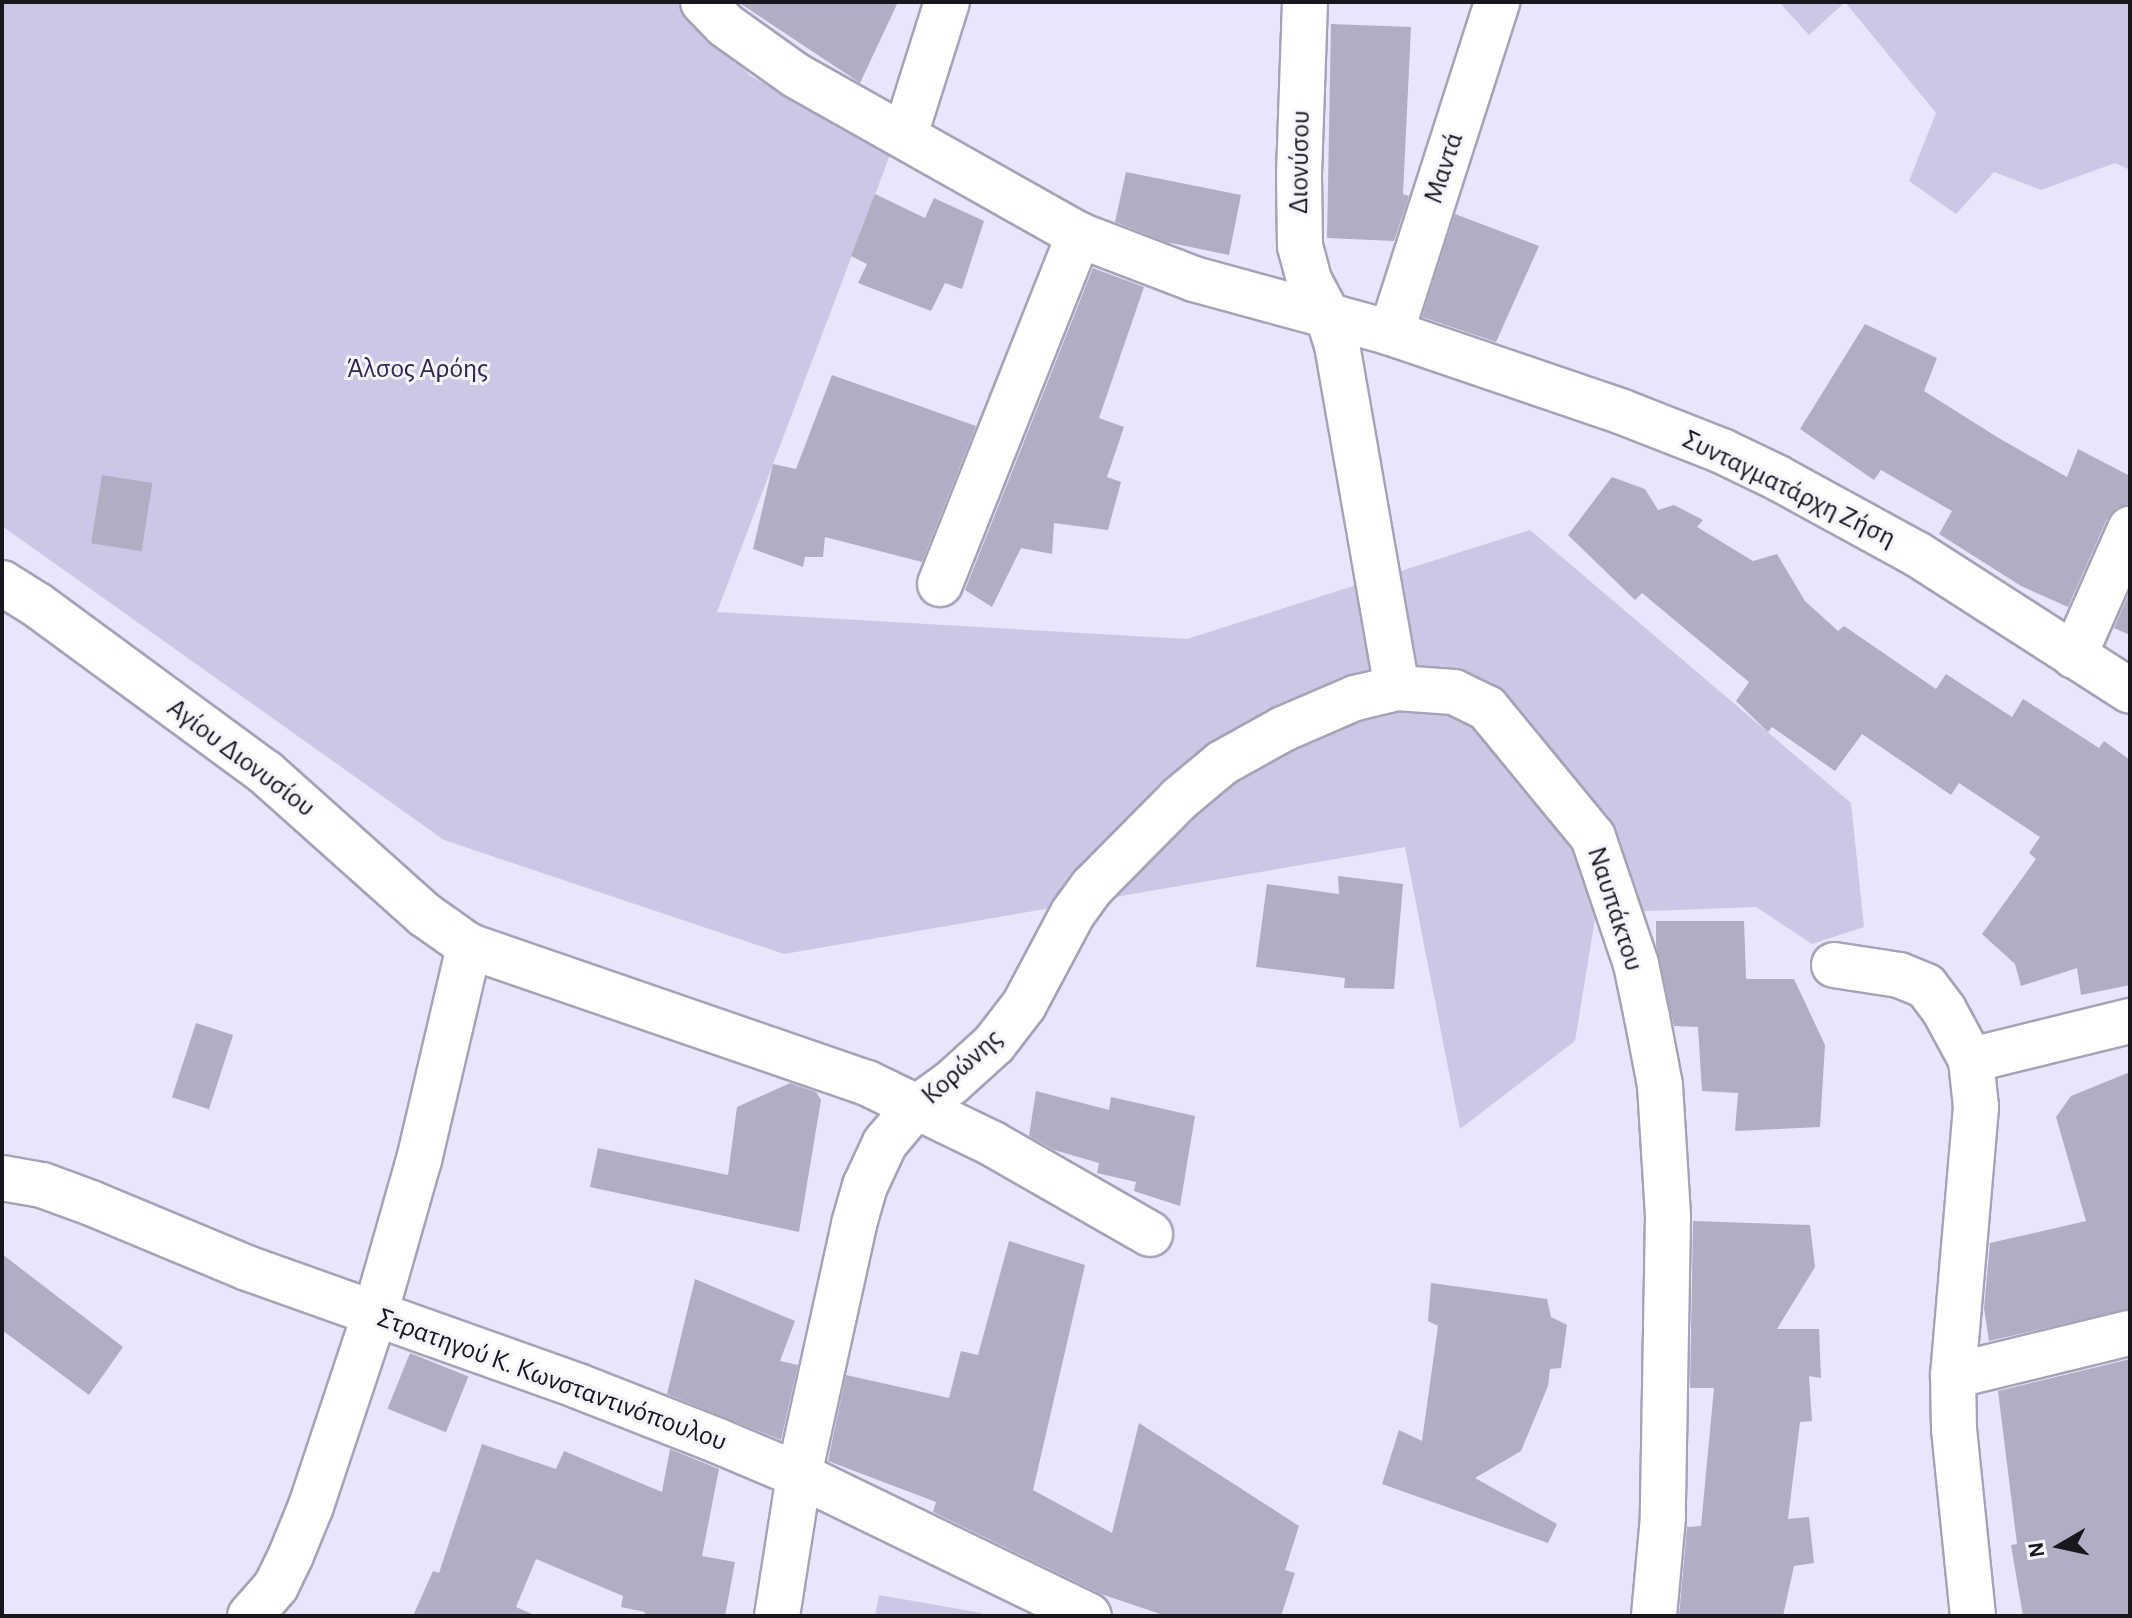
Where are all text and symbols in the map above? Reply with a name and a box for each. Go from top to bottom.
street label: Διονύσου [1282,110,1318,214]
street label: Μαντά [1417,128,1471,208]
park label: Άλσος Αρόης [346,352,488,386]
street label: Συνταγματάρχη Ζήση [1677,423,1901,555]
street label: Αγίου Διονυσίου [160,691,322,825]
street label: Ναυπάκτου [1579,843,1651,975]
street label: Κορώνης [915,1022,1009,1112]
street label: Στρατηγού Κ. Κωνσταντινόπουλου [373,1301,731,1459]
north arrow [2020,1506,2100,1586]
text: N [2024,1540,2048,1559]

